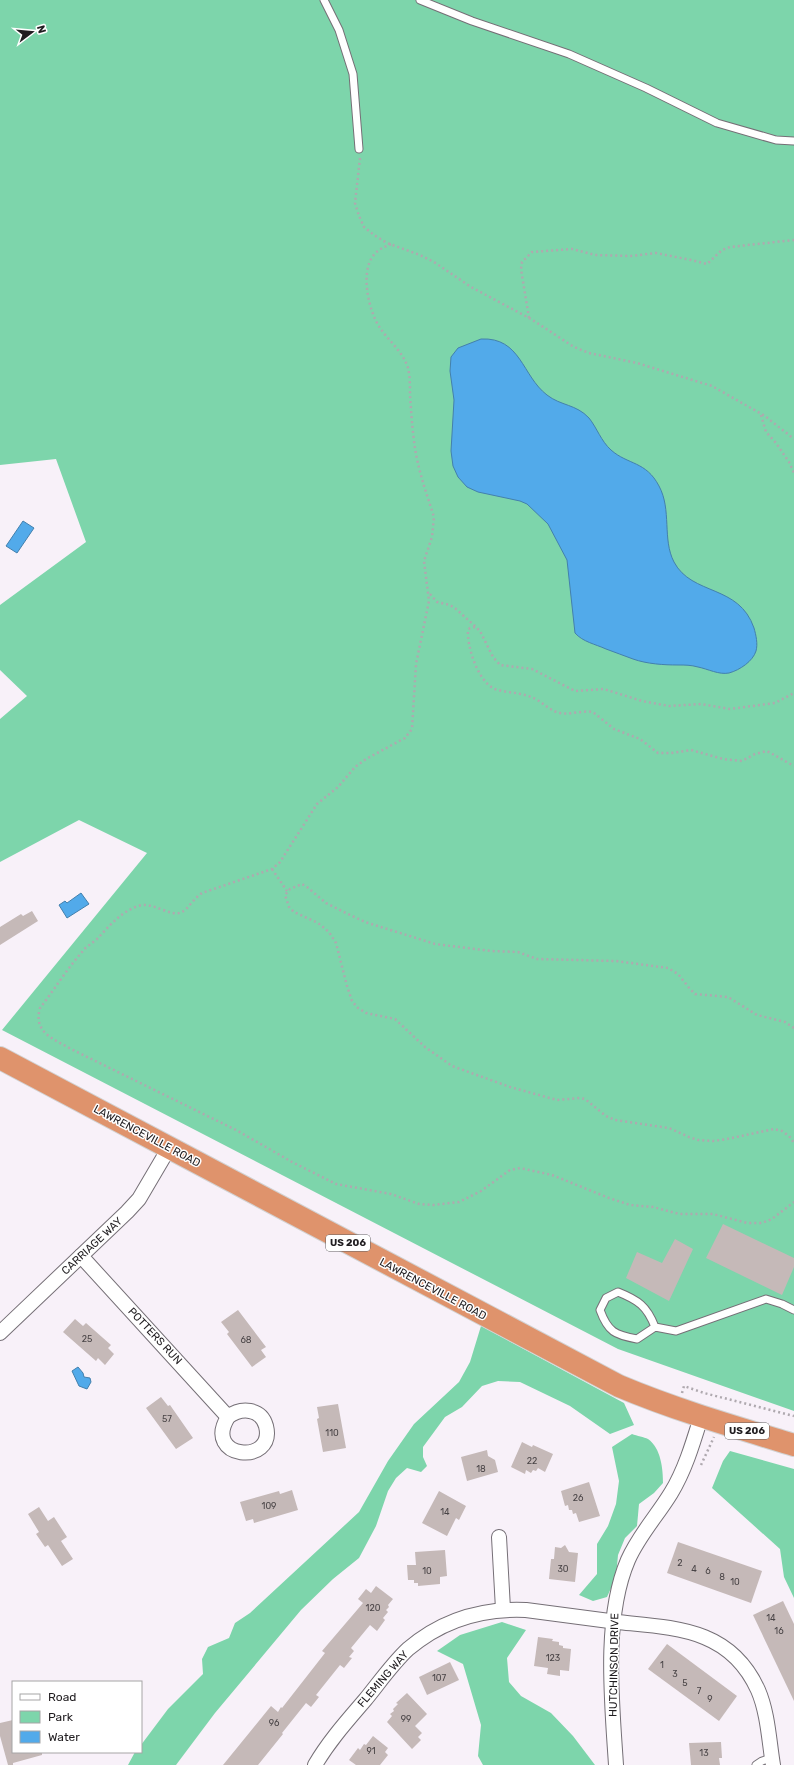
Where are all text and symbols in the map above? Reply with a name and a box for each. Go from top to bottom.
north arrow [12,12,52,52]
text: N [34,24,48,35]
street label: LAWRENCEVILLE ROAD [91,1102,203,1170]
street label: CARRIAGE WAY [59,1215,125,1277]
road number: US 206 [326,1235,370,1251]
street label: LAWRENCEVILLE ROAD [377,1255,489,1323]
street label: POTTERS RUN [125,1305,185,1367]
house number: 25 [82,1334,92,1344]
house number: 68 [240,1335,252,1345]
house number: 57 [162,1414,172,1424]
road number: US 206 [725,1423,769,1439]
house number: 110 [325,1428,339,1438]
house number: 22 [527,1456,537,1466]
house number: 18 [476,1464,486,1474]
house number: 26 [573,1493,584,1503]
house number: 109 [262,1501,276,1511]
house number: 14 [440,1507,450,1517]
house number: 2 [677,1558,683,1568]
house number: 30 [557,1564,569,1574]
house number: 4 [691,1564,697,1574]
house number: 10 [422,1566,432,1576]
house number: 6 [705,1566,711,1576]
house number: 8 [719,1572,725,1582]
house number: 10 [730,1577,740,1587]
house number: 120 [366,1603,381,1613]
street label: HUTCHINSON DRIVE [607,1613,621,1717]
house number: 14 [766,1613,776,1623]
house number: 16 [774,1626,784,1636]
street label: FLEMING WAY [355,1648,411,1710]
house number: 123 [546,1653,560,1663]
house number: 1 [660,1660,664,1670]
house number: 3 [672,1669,678,1679]
house number: 107 [432,1673,446,1683]
house number: 5 [682,1678,688,1688]
legend [12,1681,142,1753]
house number: 7 [697,1686,702,1696]
text: Road [48,1690,76,1704]
house number: 9 [707,1694,713,1704]
text: Park [48,1710,74,1724]
house number: 99 [401,1714,411,1724]
house number: 96 [269,1718,280,1728]
text: Water [48,1730,80,1744]
house number: 91 [366,1746,376,1756]
house number: 13 [699,1748,709,1758]

